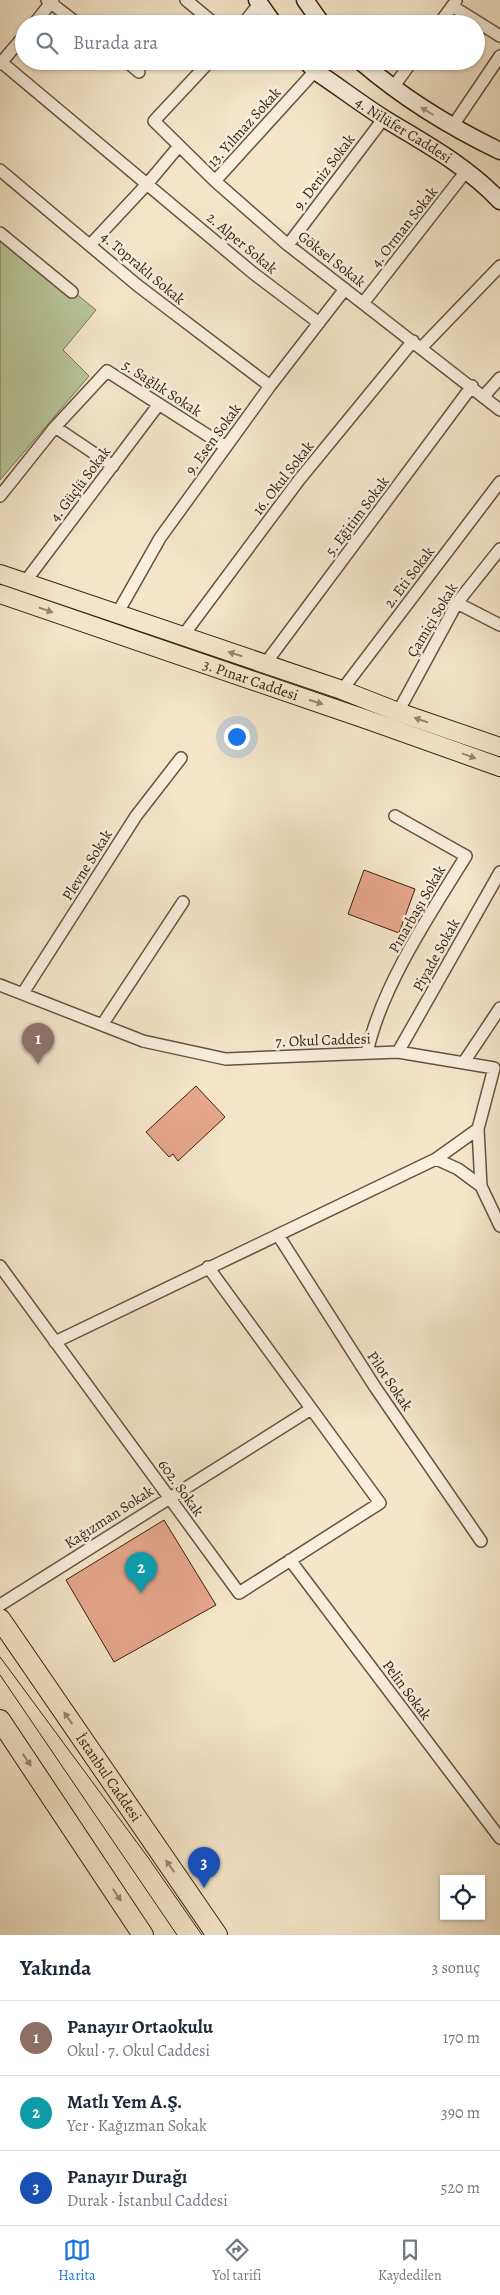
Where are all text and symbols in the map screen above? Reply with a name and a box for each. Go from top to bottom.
search box [15,15,485,70]
icon: search [33,29,61,57]
text: Burada ara [73,30,158,56]
street label: 13. Yılmaz Sokak [203,83,285,171]
street label: 4. Nilüfer Caddesi [351,92,456,168]
one-way arrow [420,106,433,116]
street label: 9. Deniz Sokak [289,129,360,214]
street label: 4. Orman Sokak [366,182,442,272]
street label: 2. Alper Sokak [202,208,282,279]
street label: Göksel Sokak [294,226,370,292]
street label: 4. Topraklı Sokak [97,227,190,310]
street label: 5. Sağlık Sokak [118,355,206,421]
street label: 9. Esen Sokak [180,399,246,479]
street label: 16. Okul Sokak [248,437,318,519]
street label: 4. Güçlü Sokak [45,442,115,526]
street label: 5. Eğitim Sokak [320,472,394,560]
street label: 2. Eti Sokak [379,542,439,612]
street label: Çamiçi Sokak [402,579,462,661]
one-way arrow [39,606,54,614]
one-way arrow [227,650,242,657]
street label: 3. Pınar Caddesi [200,654,301,705]
one-way arrow [308,699,323,706]
one-way arrow [413,716,428,723]
your location [224,724,250,750]
one-way arrow [462,752,477,760]
street label: Plevne Sokak [57,825,117,904]
street label: Pınarbaşı Sokak [384,861,450,956]
street label: Piyade Sokak [408,915,464,995]
pin: 1 [22,1023,54,1064]
street label: 7. Okul Caddesi [275,1028,371,1052]
street label: Pilot Sokak [363,1347,418,1415]
street label: 602. Sokak [154,1455,209,1521]
street label: Kağızman Sokak [61,1480,158,1553]
pin: 2 [125,1552,157,1593]
street label: Pelin Sokak [378,1656,436,1724]
one-way arrow [63,1711,73,1725]
street label: İstanbul Caddesi [71,1729,146,1825]
one-way arrow [22,1754,32,1767]
pin: 3 [188,1847,220,1888]
one-way arrow [165,1859,175,1873]
map controls [440,1875,485,1920]
button: locate [440,1875,485,1920]
one-way arrow [112,1889,122,1902]
text: Yakında [20,1954,91,1982]
text: 3 sonuç [432,1957,480,1979]
text: Panayır Ortaokulu [67,2014,213,2040]
text: 1 [33,2027,39,2049]
text: 170 m [443,2027,480,2049]
text: Okul · 7. Okul Caddesi [67,2040,210,2062]
text: Matlı Yem A.Ş. [67,2089,182,2115]
text: 2 [32,2102,40,2124]
text: 390 m [441,2102,480,2124]
text: Yer · Kağızman Sokak [67,2115,207,2137]
text: Panayır Durağı [67,2164,187,2190]
text: 3 [33,2177,39,2199]
text: 520 m [441,2177,480,2199]
text: Durak · İstanbul Caddesi [67,2190,228,2212]
tab: Harita [58,2236,96,2285]
tab: Yol tarifi [212,2236,261,2285]
tab: Kaydedilen [378,2236,442,2285]

